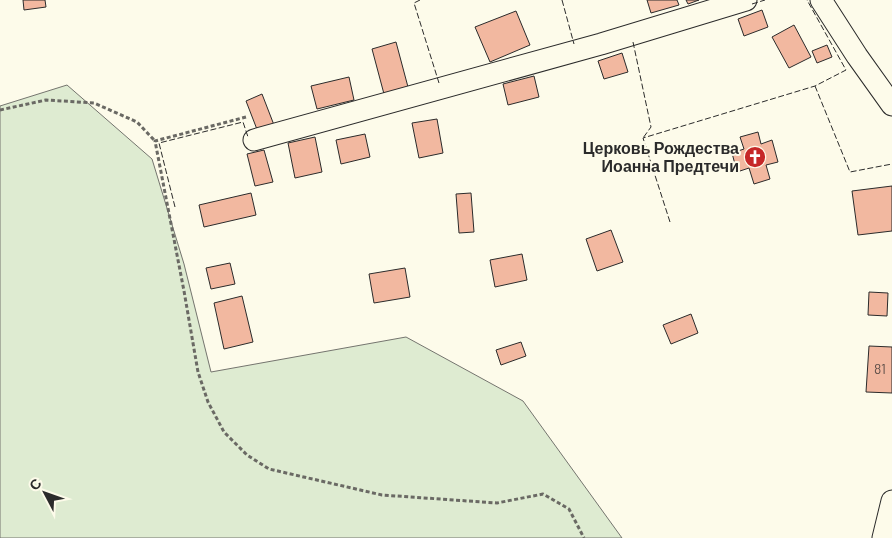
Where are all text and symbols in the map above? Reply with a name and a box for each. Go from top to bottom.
place label: Церковь Рождества Иоанна Предтечи [583,138,739,175]
church icon: Церковь Рождества Иоанна Предтечи [743,145,767,169]
house number: 81 [874,360,886,377]
north arrow [20,468,70,518]
text: С [25,475,45,494]

